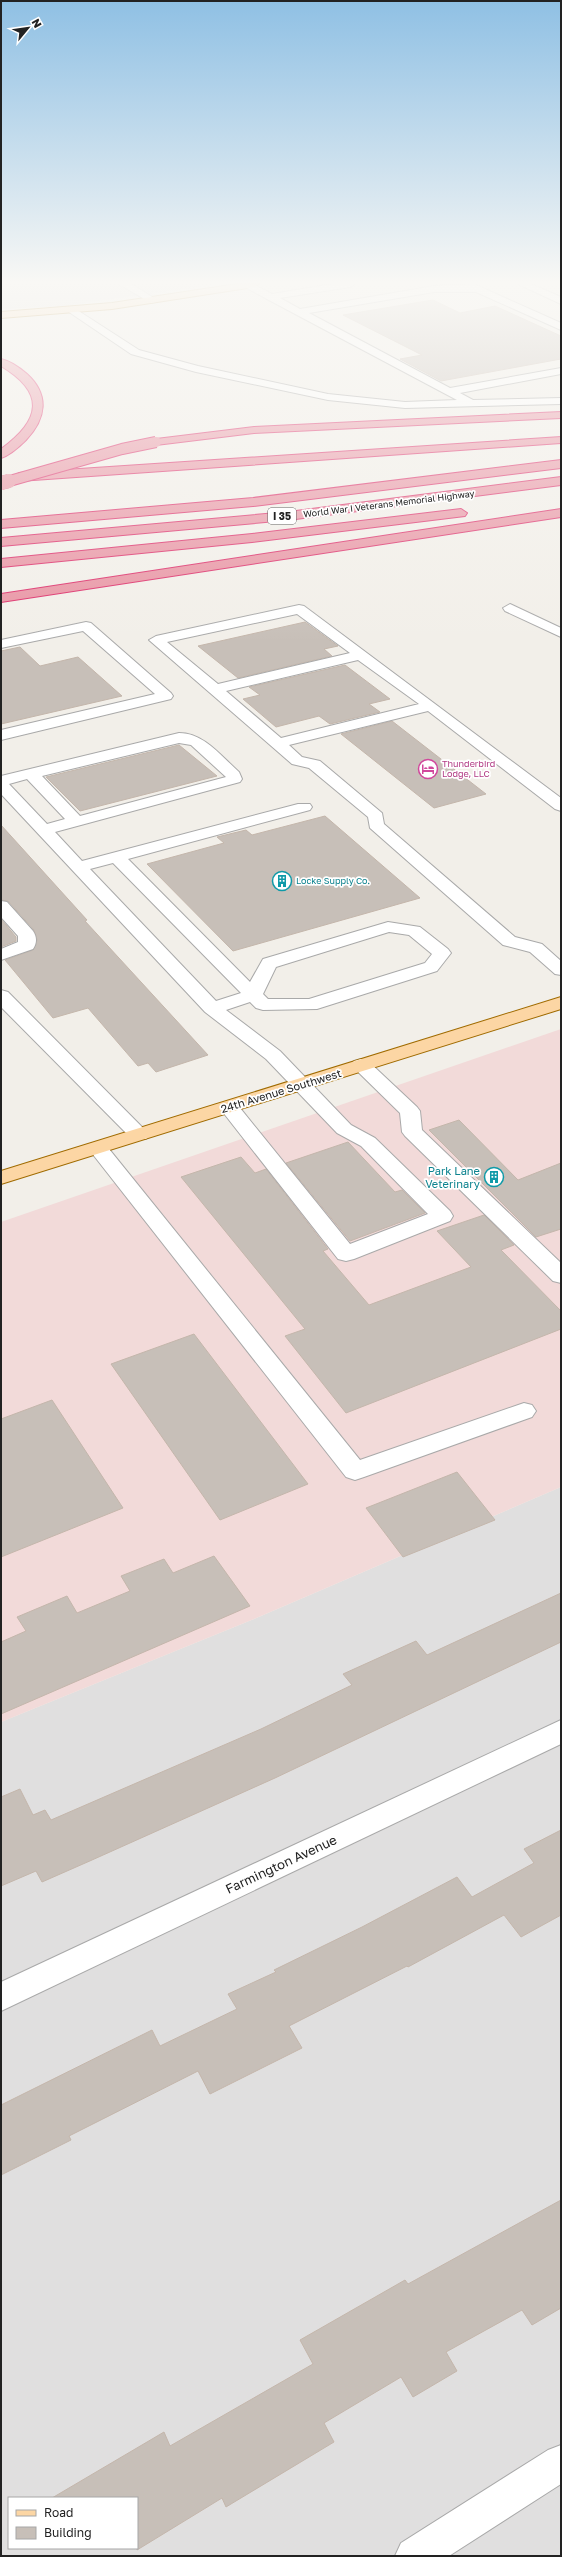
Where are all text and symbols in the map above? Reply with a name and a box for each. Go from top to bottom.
north arrow [8,8,48,48]
text: N [29,16,45,30]
street label: World War I Veterans Memorial Highway [303,488,475,519]
road number: I 35 [268,508,296,524]
hotel icon: Thunderbird Lodge, LLC [417,758,439,780]
place label: Thunderbird Lodge, LLC [442,758,495,779]
building icon: Locke Supply Co. [271,870,293,892]
place label: Locke Supply Co. [296,875,370,886]
street label: 24th Avenue Southwest [219,1066,343,1115]
place label: Park Lane Veterinary [425,1164,480,1190]
building icon: Park Lane Veterinary [483,1166,505,1188]
street label: Farmington Avenue [223,1831,339,1897]
legend [8,2497,138,2549]
text: Road [44,2505,73,2520]
text: Building [44,2525,92,2540]

